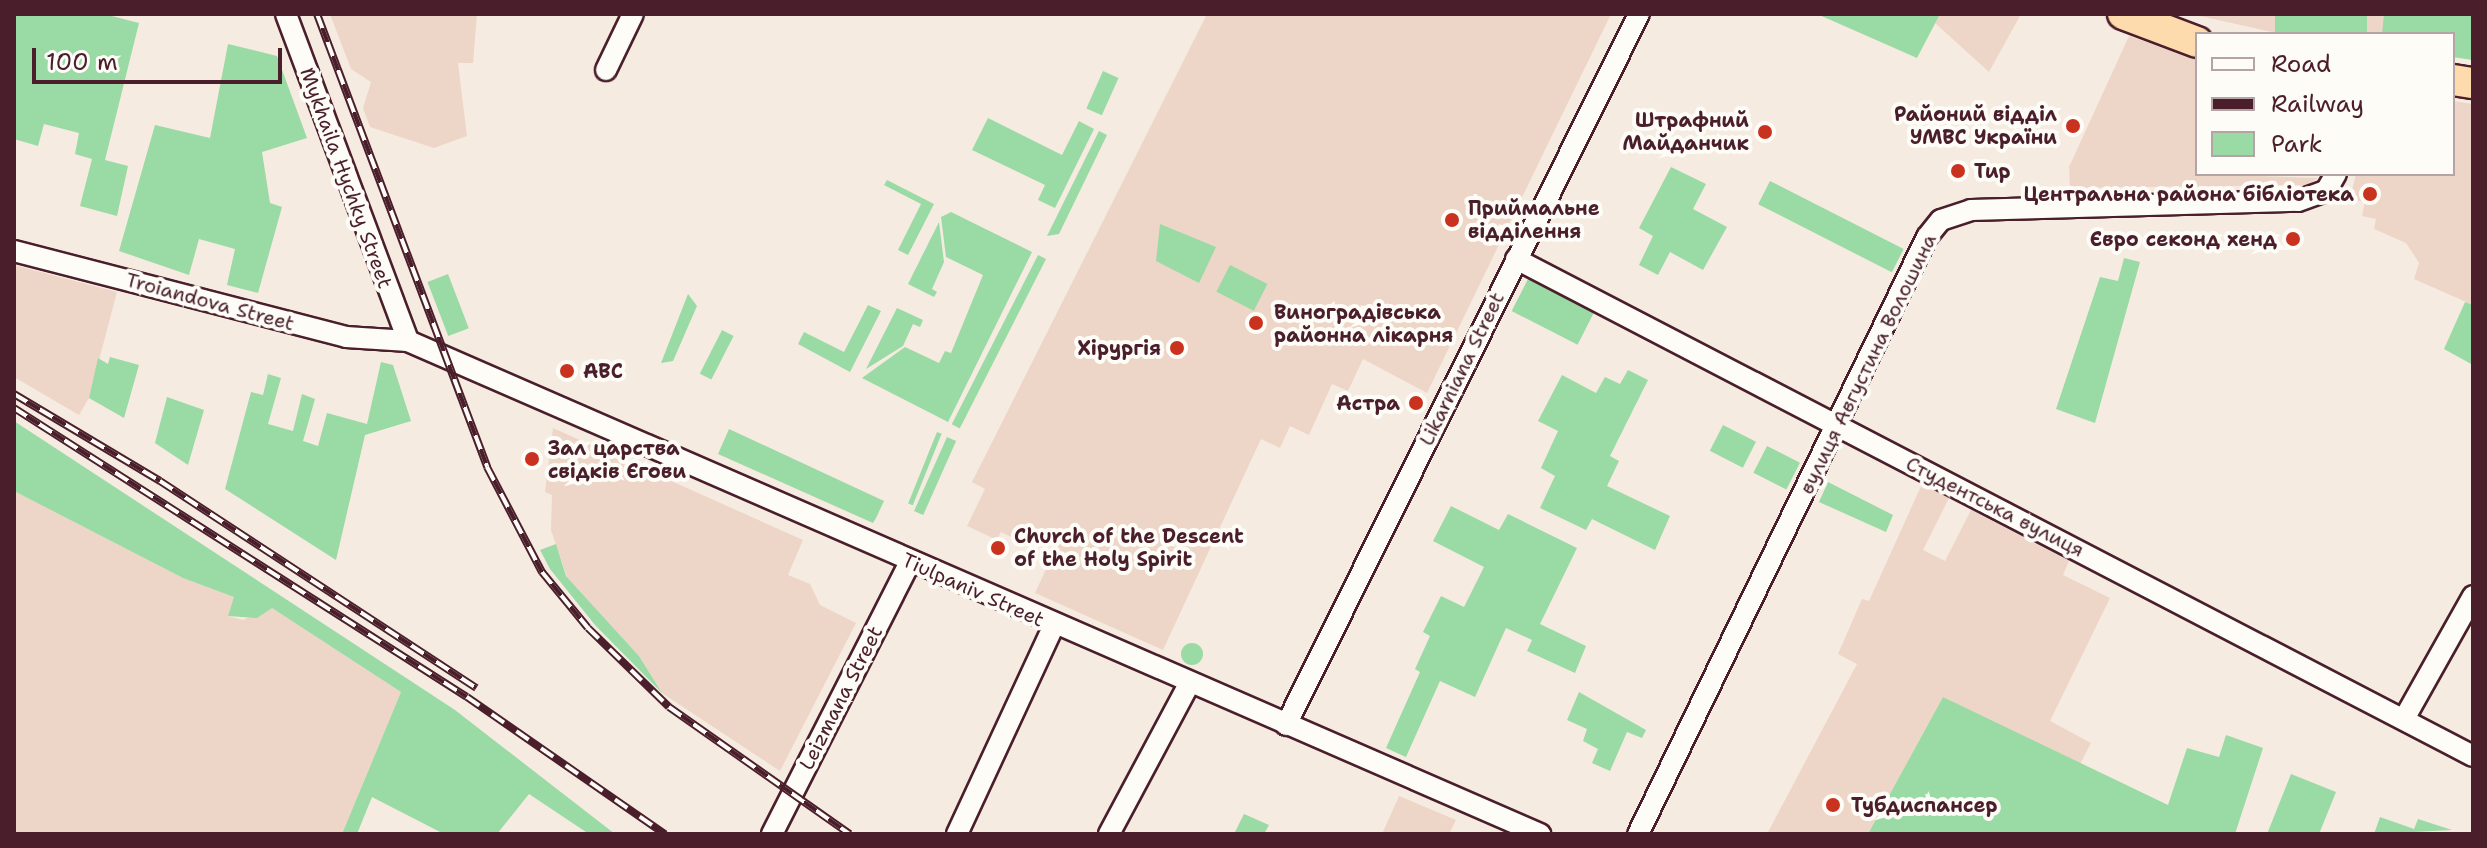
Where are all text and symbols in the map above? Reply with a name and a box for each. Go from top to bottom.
scale bar [36,32,286,82]
legend [2195,32,2455,176]
text: 100 m [46,46,118,78]
text: Road [2271,48,2331,80]
street label: Mykhaila Hychky Street [295,64,397,292]
text: Railway [2271,88,2364,120]
place label: Районий відділ УМВС України [1894,102,2057,149]
place label: Штрафний Майданчик [1622,108,1749,155]
marker: Районий відділ УМВС України [2064,117,2082,135]
marker: Штрафний Майданчик [1756,123,1774,141]
text: Park [2271,128,2323,160]
place label: Тир [1974,159,2011,183]
marker: Тир [1949,162,1967,180]
place label: Центральна района бібліотека [2023,182,2354,206]
marker: Центральна района бібліотека [2361,185,2379,203]
place label: Приймальне відділення [1468,196,1600,243]
marker: Приймальне відділення [1443,211,1461,229]
place label: Євро секонд хенд [2090,227,2277,251]
street label: вулиця Августина Волошина [1794,230,1942,498]
marker: Євро секонд хенд [2284,230,2302,248]
street label: Troiandova Street [123,268,297,336]
street label: Likarniana Street [1414,288,1510,450]
place label: Виноградівська районна лікарня [1274,300,1453,347]
marker: Виноградівська районна лікарня [1245,312,1267,334]
place label: Хірургія [1077,336,1161,360]
marker: Хірургія [1168,339,1186,357]
place label: ABC [583,359,623,383]
marker: ABC [558,362,576,380]
place label: Астра [1336,391,1400,415]
marker: Астра [1407,394,1425,412]
place label: Зал царства свідків Єгови [548,436,686,483]
marker: Зал царства свідків Єгови [523,450,541,468]
street label: Студентська вулиця [1902,452,2088,562]
place label: Church of the Descent of the Holy Spirit [1014,524,1244,571]
marker: Church of the Descent of the Holy Spirit [989,539,1007,557]
street label: Tiulpaniv Street [898,548,1048,632]
street label: Leizmana Street [794,622,888,774]
place label: Тубдиспансер [1851,793,1997,817]
marker: Тубдиспансер [1822,794,1844,816]

